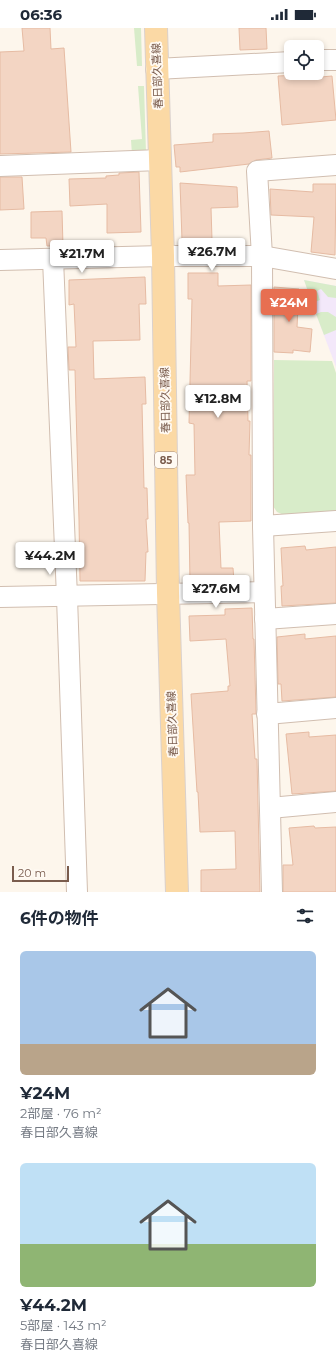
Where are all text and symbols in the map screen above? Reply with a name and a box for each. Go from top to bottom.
text: 06:36 [20,5,62,24]
map controls [284,40,324,80]
button: locate [284,40,324,80]
street label: 春日部久喜線 [149,43,165,109]
pin: ¥26.7M [179,238,245,272]
pin: ¥21.7M [49,240,115,274]
text: ¥26.7M [187,243,237,259]
text: ¥21.7M [59,245,105,261]
pin: ¥24M [265,289,313,323]
text: ¥24M [270,294,308,310]
street label: 春日部久喜線 [157,367,173,433]
pin: ¥12.8M [185,385,251,419]
text: ¥12.8M [194,390,242,406]
road number: 85 [155,452,177,468]
pin: ¥44.2M [17,542,83,576]
text: ¥44.2M [24,547,76,563]
pin: ¥27.6M [183,575,249,609]
text: ¥27.6M [192,580,240,596]
street label: 春日部久喜線 [164,691,180,757]
scale bar [12,864,69,883]
text: 20 m [18,866,46,880]
icon: filters [294,905,316,927]
text: 6件の物件 [20,908,99,928]
icon: home [132,977,204,1049]
text: ¥24M [20,1083,70,1103]
text: 2部屋 · 76 m² [20,1105,102,1121]
text: 春日部久喜線 [20,1124,98,1140]
icon: home [132,1189,204,1261]
text: ¥44.2M [20,1295,87,1315]
text: 5部屋 · 143 m² [20,1317,107,1333]
text: 春日部久喜線 [20,1336,98,1352]

